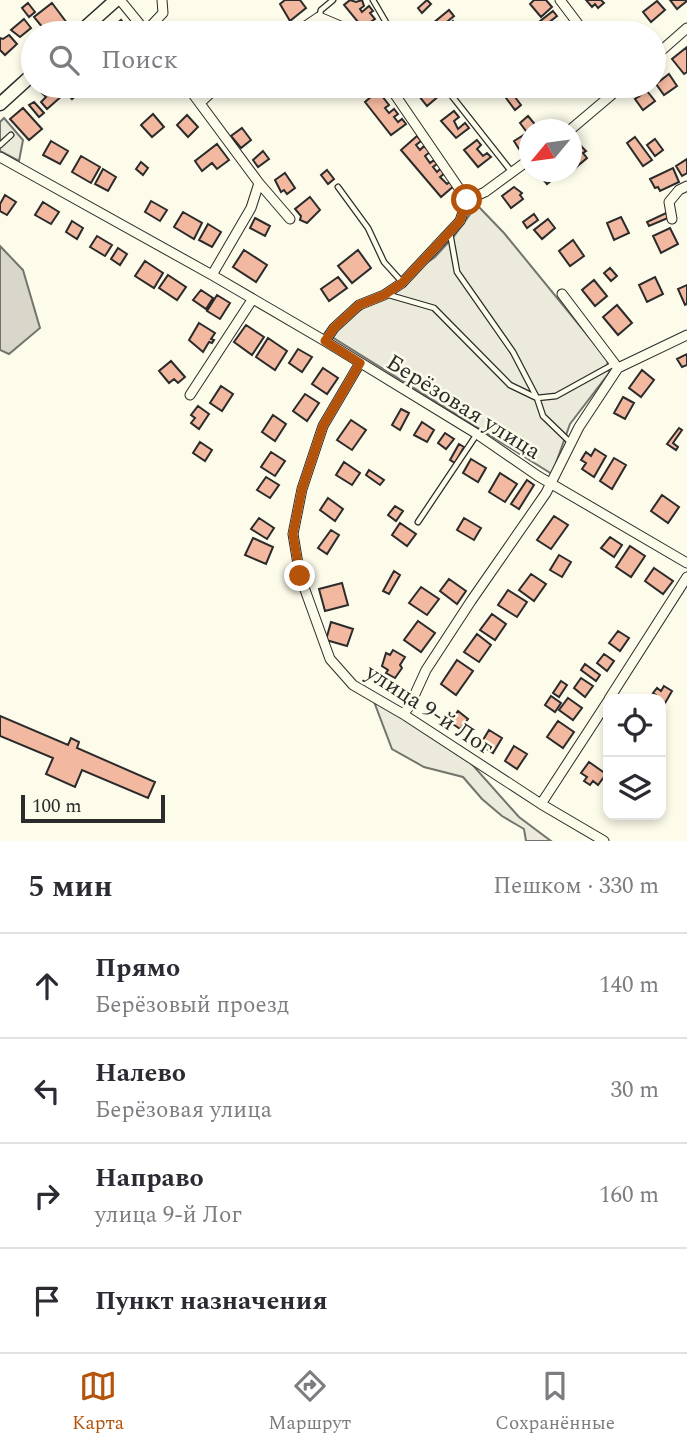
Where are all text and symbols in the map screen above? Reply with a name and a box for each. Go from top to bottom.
search box [21,21,666,98]
text: Поиск [101,40,178,80]
icon: search [45,41,83,79]
north arrow [519,119,582,182]
route start [451,184,482,215]
street label: Берёзовая улица [379,346,547,469]
route end [284,560,315,591]
street label: улица 9-й Лог [357,655,500,765]
map controls [603,694,666,820]
button: locate [603,694,666,757]
button: layers [603,757,666,820]
scale bar [21,792,164,824]
text: 100 m [32,792,82,821]
text: 5 мин [28,864,113,910]
text: Пешком · 330 m [493,869,659,904]
text: Прямо [95,948,180,988]
icon: ahead [28,967,66,1005]
text: 140 m [599,968,659,1003]
text: Берёзовый проезд [95,988,289,1023]
text: Налево [95,1053,186,1093]
icon: left [28,1072,66,1110]
text: 30 m [610,1073,659,1108]
text: Берёзовая улица [95,1093,272,1128]
text: Направо [95,1158,204,1198]
icon: right [28,1177,66,1215]
text: 160 m [599,1178,659,1213]
text: улица 9-й Лог [95,1198,242,1233]
text: Пункт назначения [95,1281,328,1321]
icon: arrive [28,1282,66,1320]
tab: Карта [72,1367,124,1438]
tab: Маршрут [268,1367,351,1438]
tab: Сохранённые [495,1367,615,1438]

